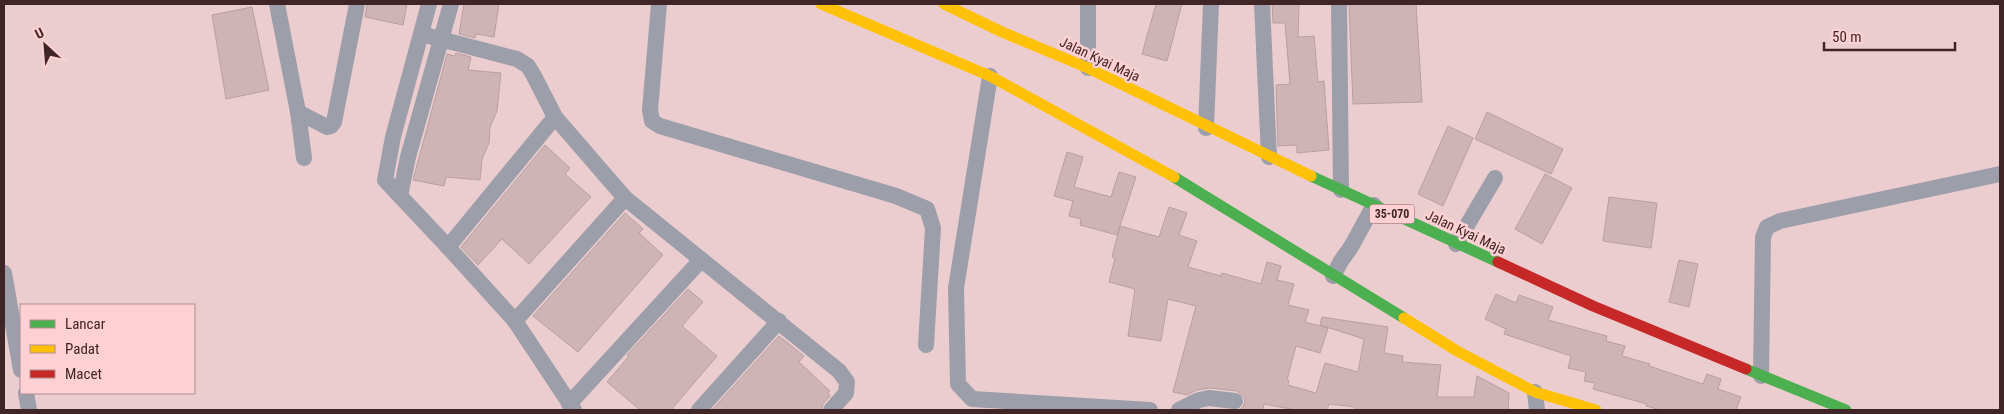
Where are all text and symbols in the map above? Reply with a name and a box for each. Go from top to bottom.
north arrow [20,20,70,70]
scale bar [1824,20,1955,52]
text: U [32,24,46,42]
text: 50 m [1832,28,1862,46]
street label: Jalan Kyai Maja [1057,33,1143,85]
road number: 35-070 [1370,204,1414,223]
street label: Jalan Kyai Maja [1423,206,1509,258]
legend [20,304,195,394]
text: Lancar [65,315,106,333]
text: Padat [65,340,99,358]
text: Macet [65,365,102,383]

